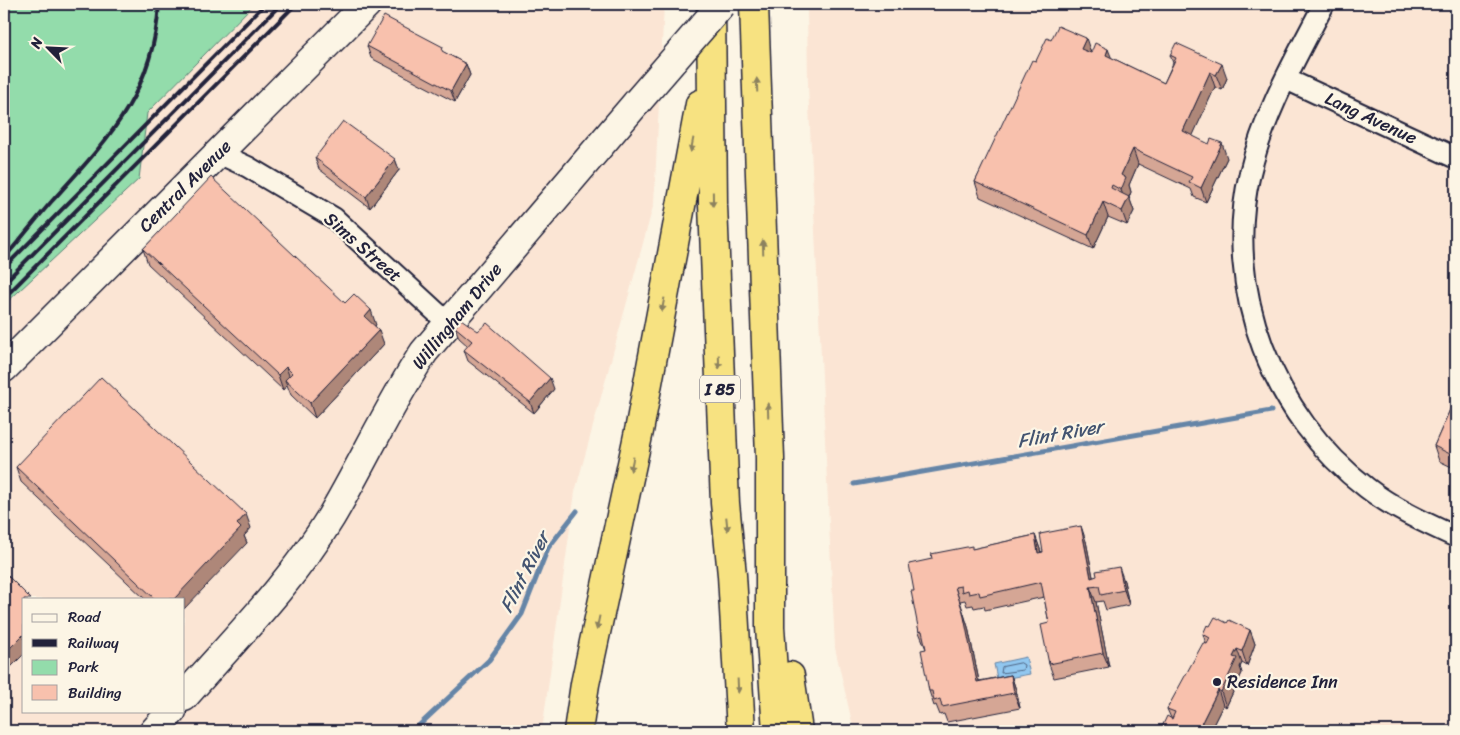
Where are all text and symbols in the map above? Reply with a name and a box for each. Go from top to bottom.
north arrow [22,22,72,72]
text: N [23,33,50,53]
one-way arrow [753,76,761,92]
street label: Lang Avenue [1319,83,1423,153]
street label: Central Avenue [131,132,239,240]
one-way arrow [688,138,696,154]
one-way arrow [709,192,717,208]
street label: Sims Street [317,204,410,290]
one-way arrow [758,239,766,255]
street label: Willingham Drive [403,255,511,377]
one-way arrow [658,297,666,313]
one-way arrow [716,354,724,370]
road number: I 85 [700,376,740,402]
one-way arrow [764,401,772,417]
water label: Flint River [1015,409,1109,457]
one-way arrow [628,457,636,472]
one-way arrow [723,516,731,532]
water label: Flint River [490,523,560,618]
legend [22,598,185,712]
text: Road [68,604,101,630]
one-way arrow [594,616,602,631]
text: Railway [68,630,119,656]
text: Park [68,654,99,680]
place label: Residence Inn [1227,666,1338,698]
marker: Residence Inn [1211,676,1223,688]
one-way arrow [735,678,743,694]
text: Building [68,680,122,706]

